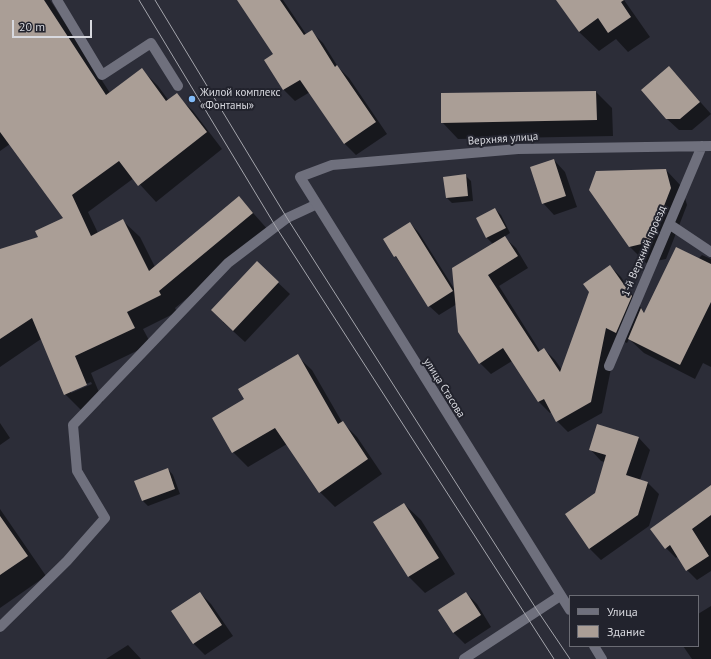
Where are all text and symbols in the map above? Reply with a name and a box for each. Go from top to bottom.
scale bar [14,12,94,38]
text: 20 m [19,19,45,34]
place label: Жилой комплекс «Фонтаны» [200,86,280,112]
marker: Жилой комплекс «Фонтаны» [187,94,197,104]
street label: Верхняя улица [467,130,539,148]
street label: 1-й Верхний проезд [619,204,669,298]
street label: улица Стасова [420,356,468,420]
legend [569,595,699,647]
text: Улица [607,604,638,619]
text: Здание [607,624,645,639]

